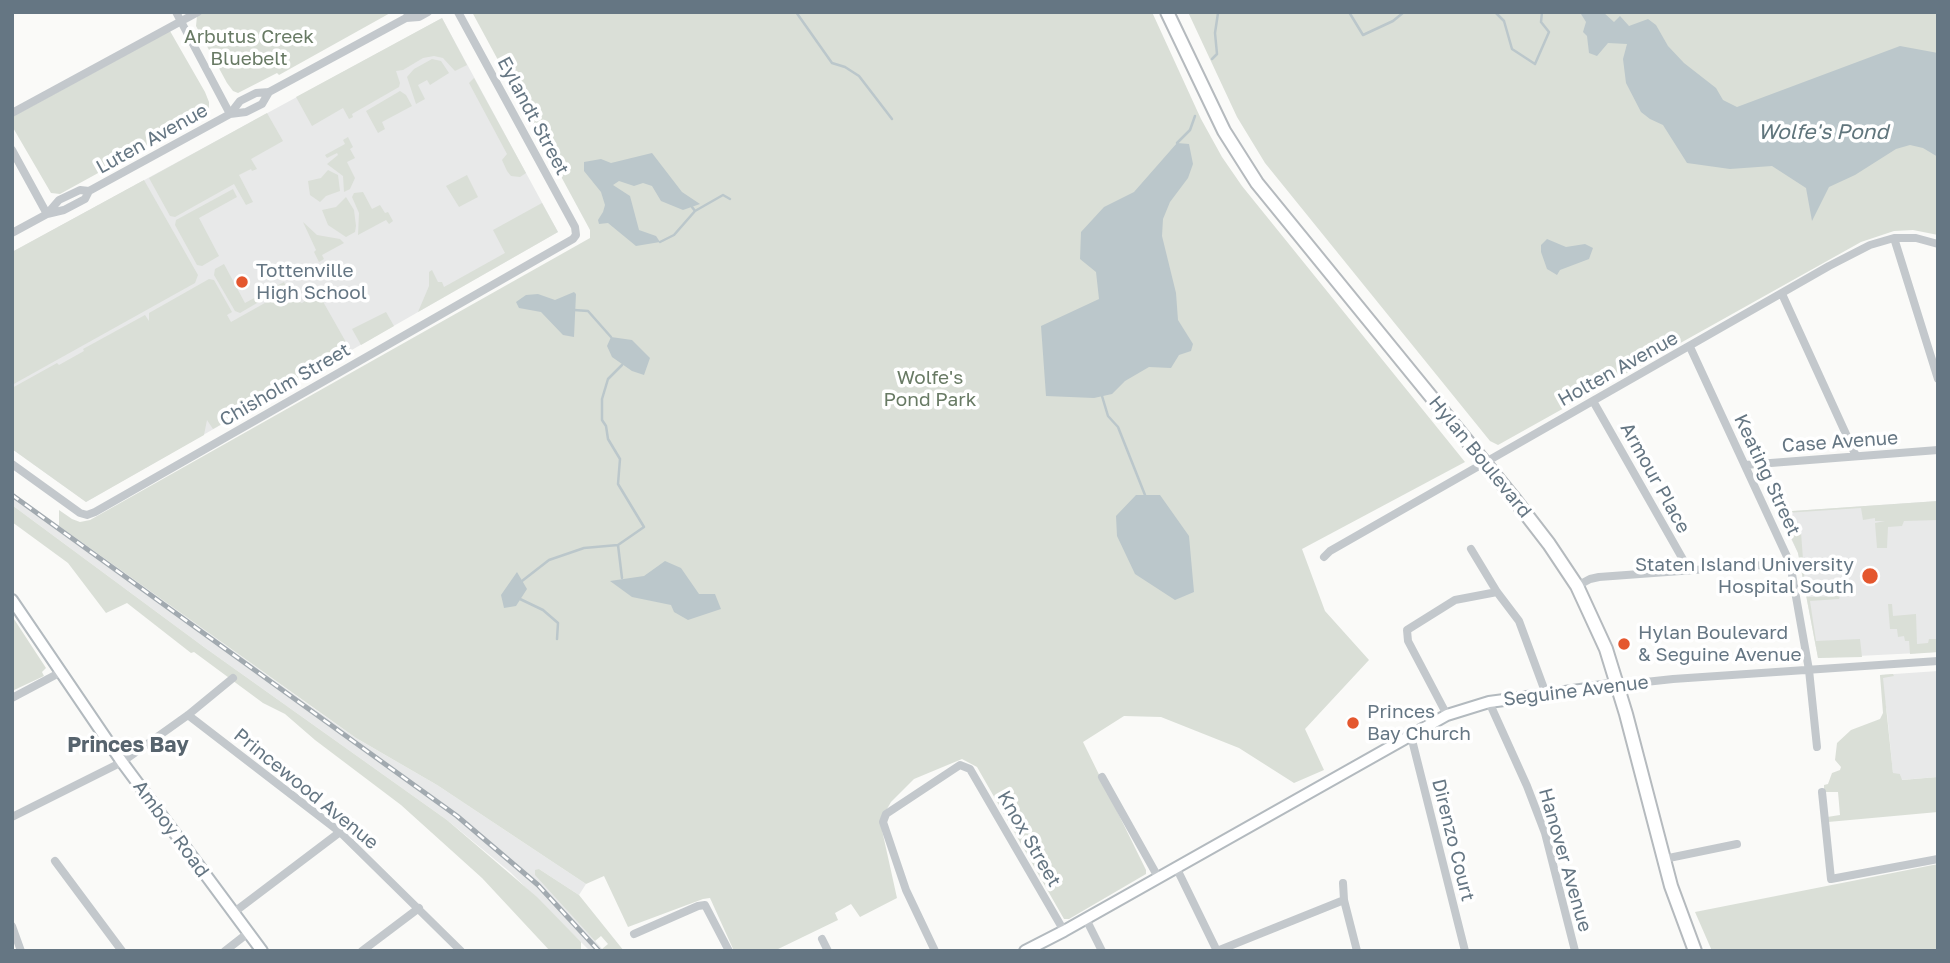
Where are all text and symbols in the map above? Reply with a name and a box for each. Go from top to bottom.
park label: Arbutus Creek Bluebelt [184,26,314,70]
street label: Eylandt Street [492,53,574,179]
street label: Luten Avenue [92,99,212,179]
water label: Wolfe's Pond [1758,119,1888,145]
place label: Tottenville High School [256,260,367,304]
marker: Tottenville High School [234,274,250,290]
street label: Holten Avenue [1554,327,1682,411]
street label: Chisholm Street [216,338,354,432]
park label: Wolfe's Pond Park [884,367,976,411]
street label: Hylan Boulevard [1424,391,1536,523]
street label: Keating Street [1729,411,1805,539]
street label: Armour Place [1615,419,1695,537]
street label: Case Avenue [1781,427,1899,457]
place label: Staten Island University Hospital South [1635,554,1854,598]
marker: Staten Island University Hospital South [1860,566,1880,586]
place label: Hylan Boulevard & Seguine Avenue [1638,622,1801,666]
marker: Hylan Boulevard & Seguine Avenue [1616,636,1632,652]
street label: Seguine Avenue [1502,671,1650,711]
place label: Princes Bay Church [1367,701,1471,745]
marker: Princes Bay Church [1345,715,1361,731]
street label: Princewood Avenue [229,724,383,854]
district label: Princes Bay [67,732,189,758]
street label: Amboy Road [128,776,214,882]
street label: Direnzo Court [1427,776,1479,904]
street label: Hanover Avenue [1534,786,1596,934]
street label: Knox Street [992,787,1066,891]

